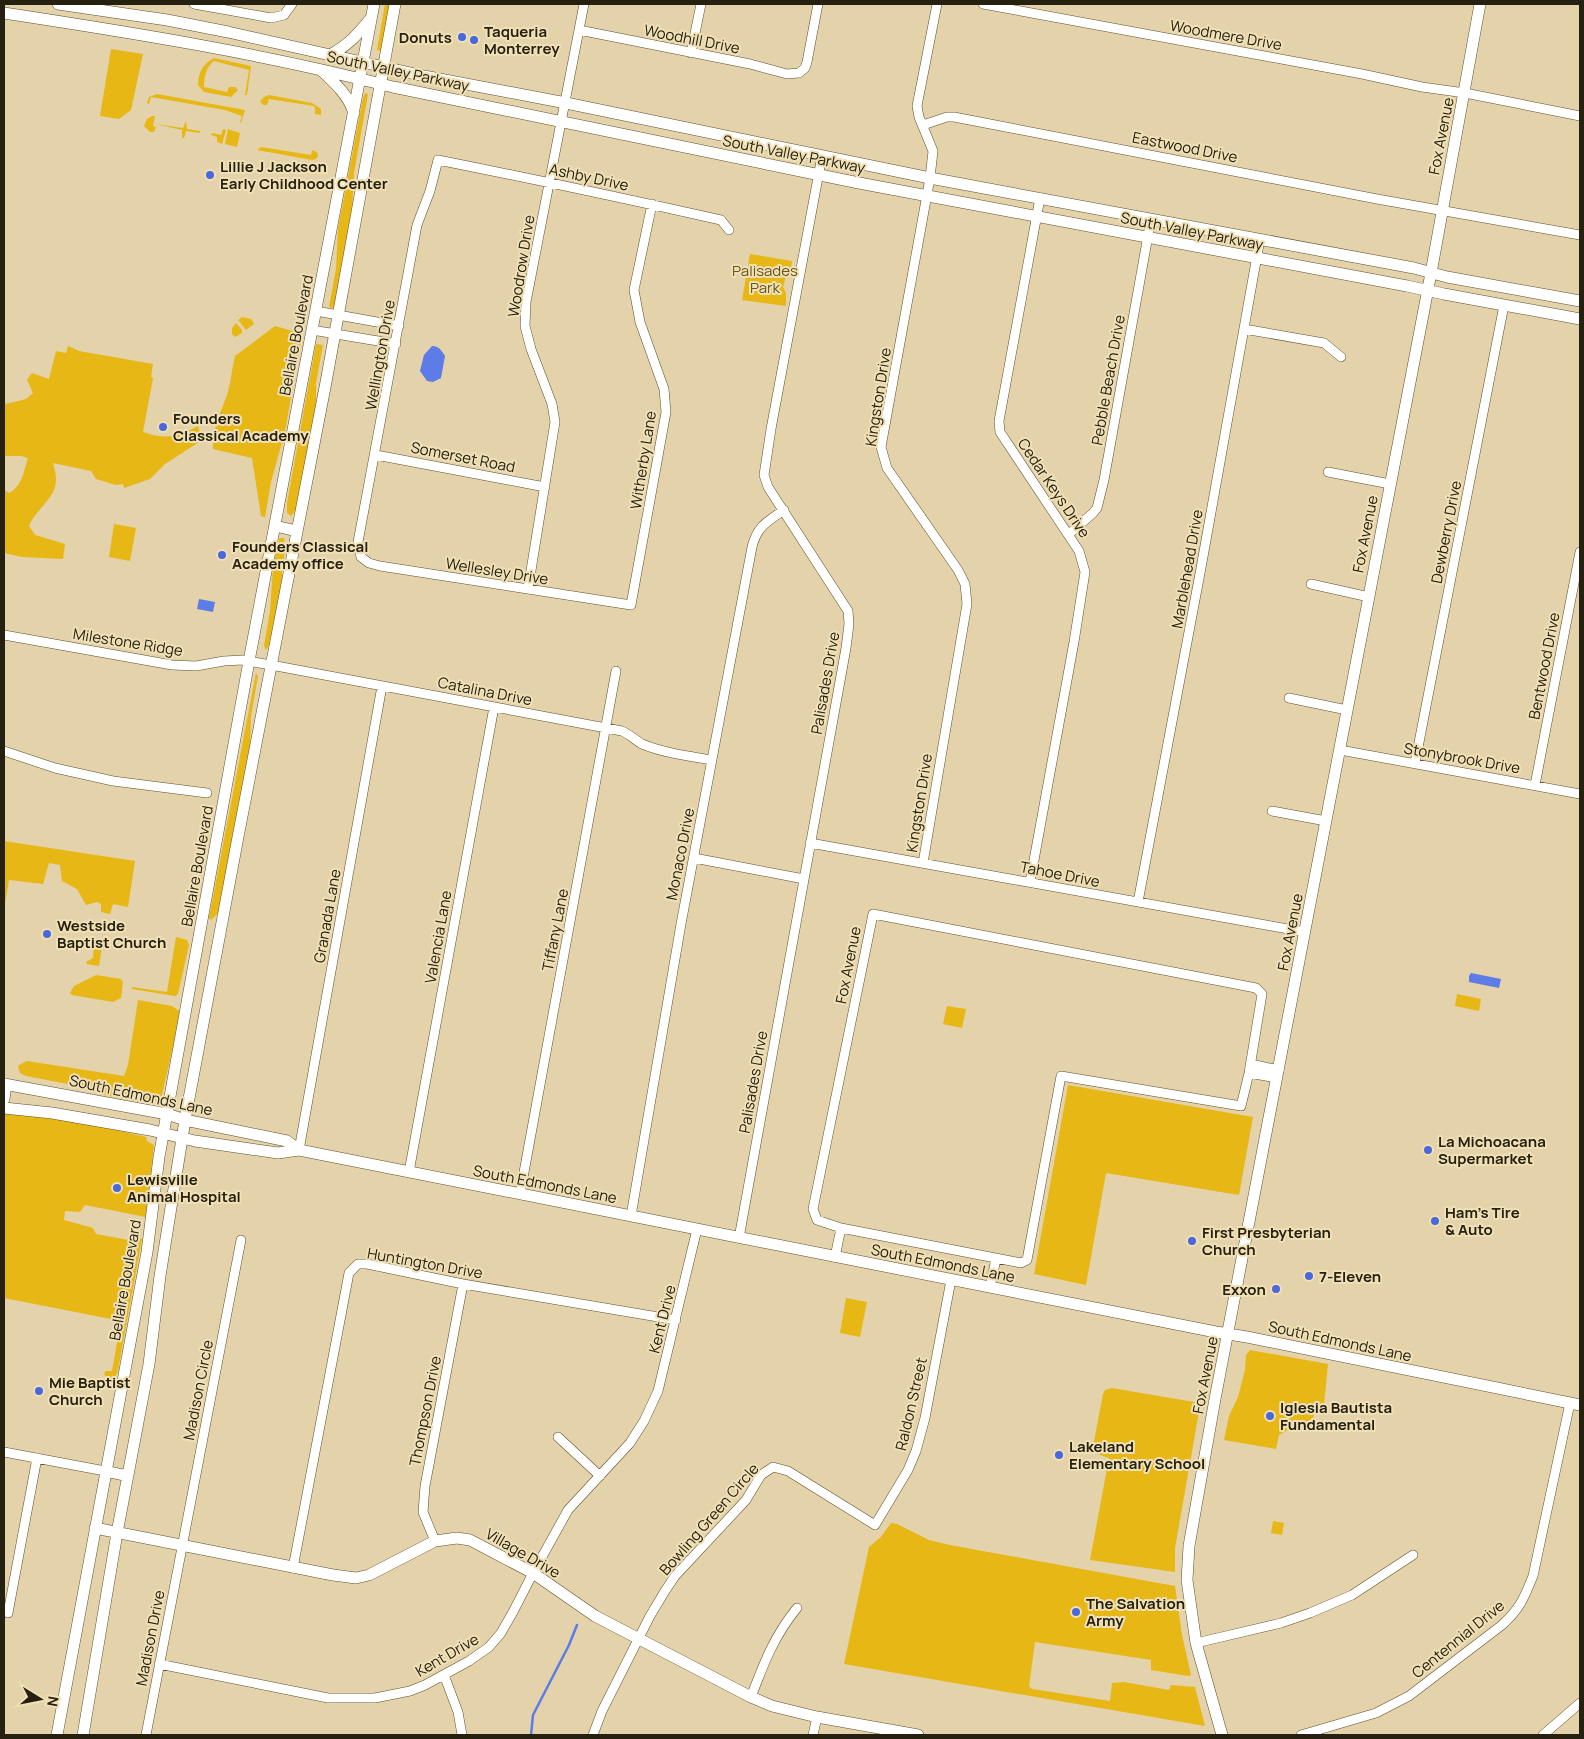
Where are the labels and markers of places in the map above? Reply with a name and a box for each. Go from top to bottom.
place label: Taqueria Monterrey [484,21,560,59]
place label: Donuts [399,27,452,48]
marker: Donuts [456,31,468,43]
marker: Taqueria Monterrey [468,34,480,46]
place label: Lillie J Jackson Early Childhood Center [220,156,388,194]
marker: Lillie J Jackson Early Childhood Center [204,169,216,181]
place label: Founders Classical Academy [173,408,309,446]
marker: Founders Classical Academy [157,421,169,433]
place label: Founders Classical Academy office [232,536,368,574]
marker: Founders Classical Academy office [216,549,228,561]
place label: Westside Baptist Church [57,915,166,953]
marker: Westside Baptist Church [41,928,53,940]
place label: La Michoacana Supermarket [1438,1131,1546,1169]
marker: La Michoacana Supermarket [1422,1144,1434,1156]
place label: Lewisville Animal Hospital [127,1169,241,1207]
marker: Lewisville Animal Hospital [111,1182,123,1194]
place label: Ham's Tire & Auto [1445,1202,1520,1240]
marker: Ham's Tire & Auto [1429,1215,1441,1227]
place label: First Presbyterian Church [1202,1222,1331,1260]
marker: First Presbyterian Church [1186,1235,1198,1247]
place label: 7-Eleven [1319,1266,1381,1287]
marker: 7-Eleven [1303,1270,1315,1282]
place label: Exxon [1222,1279,1266,1300]
marker: Exxon [1270,1283,1282,1295]
place label: Mie Baptist Church [49,1372,131,1410]
marker: Mie Baptist Church [33,1385,45,1397]
place label: Iglesia Bautista Fundamental [1280,1397,1392,1435]
marker: Iglesia Bautista Fundamental [1264,1410,1276,1422]
place label: Lakeland Elementary School [1069,1436,1205,1474]
marker: Lakeland Elementary School [1053,1449,1065,1461]
place label: The Salvation Army [1086,1593,1185,1631]
marker: The Salvation Army [1070,1606,1082,1618]

